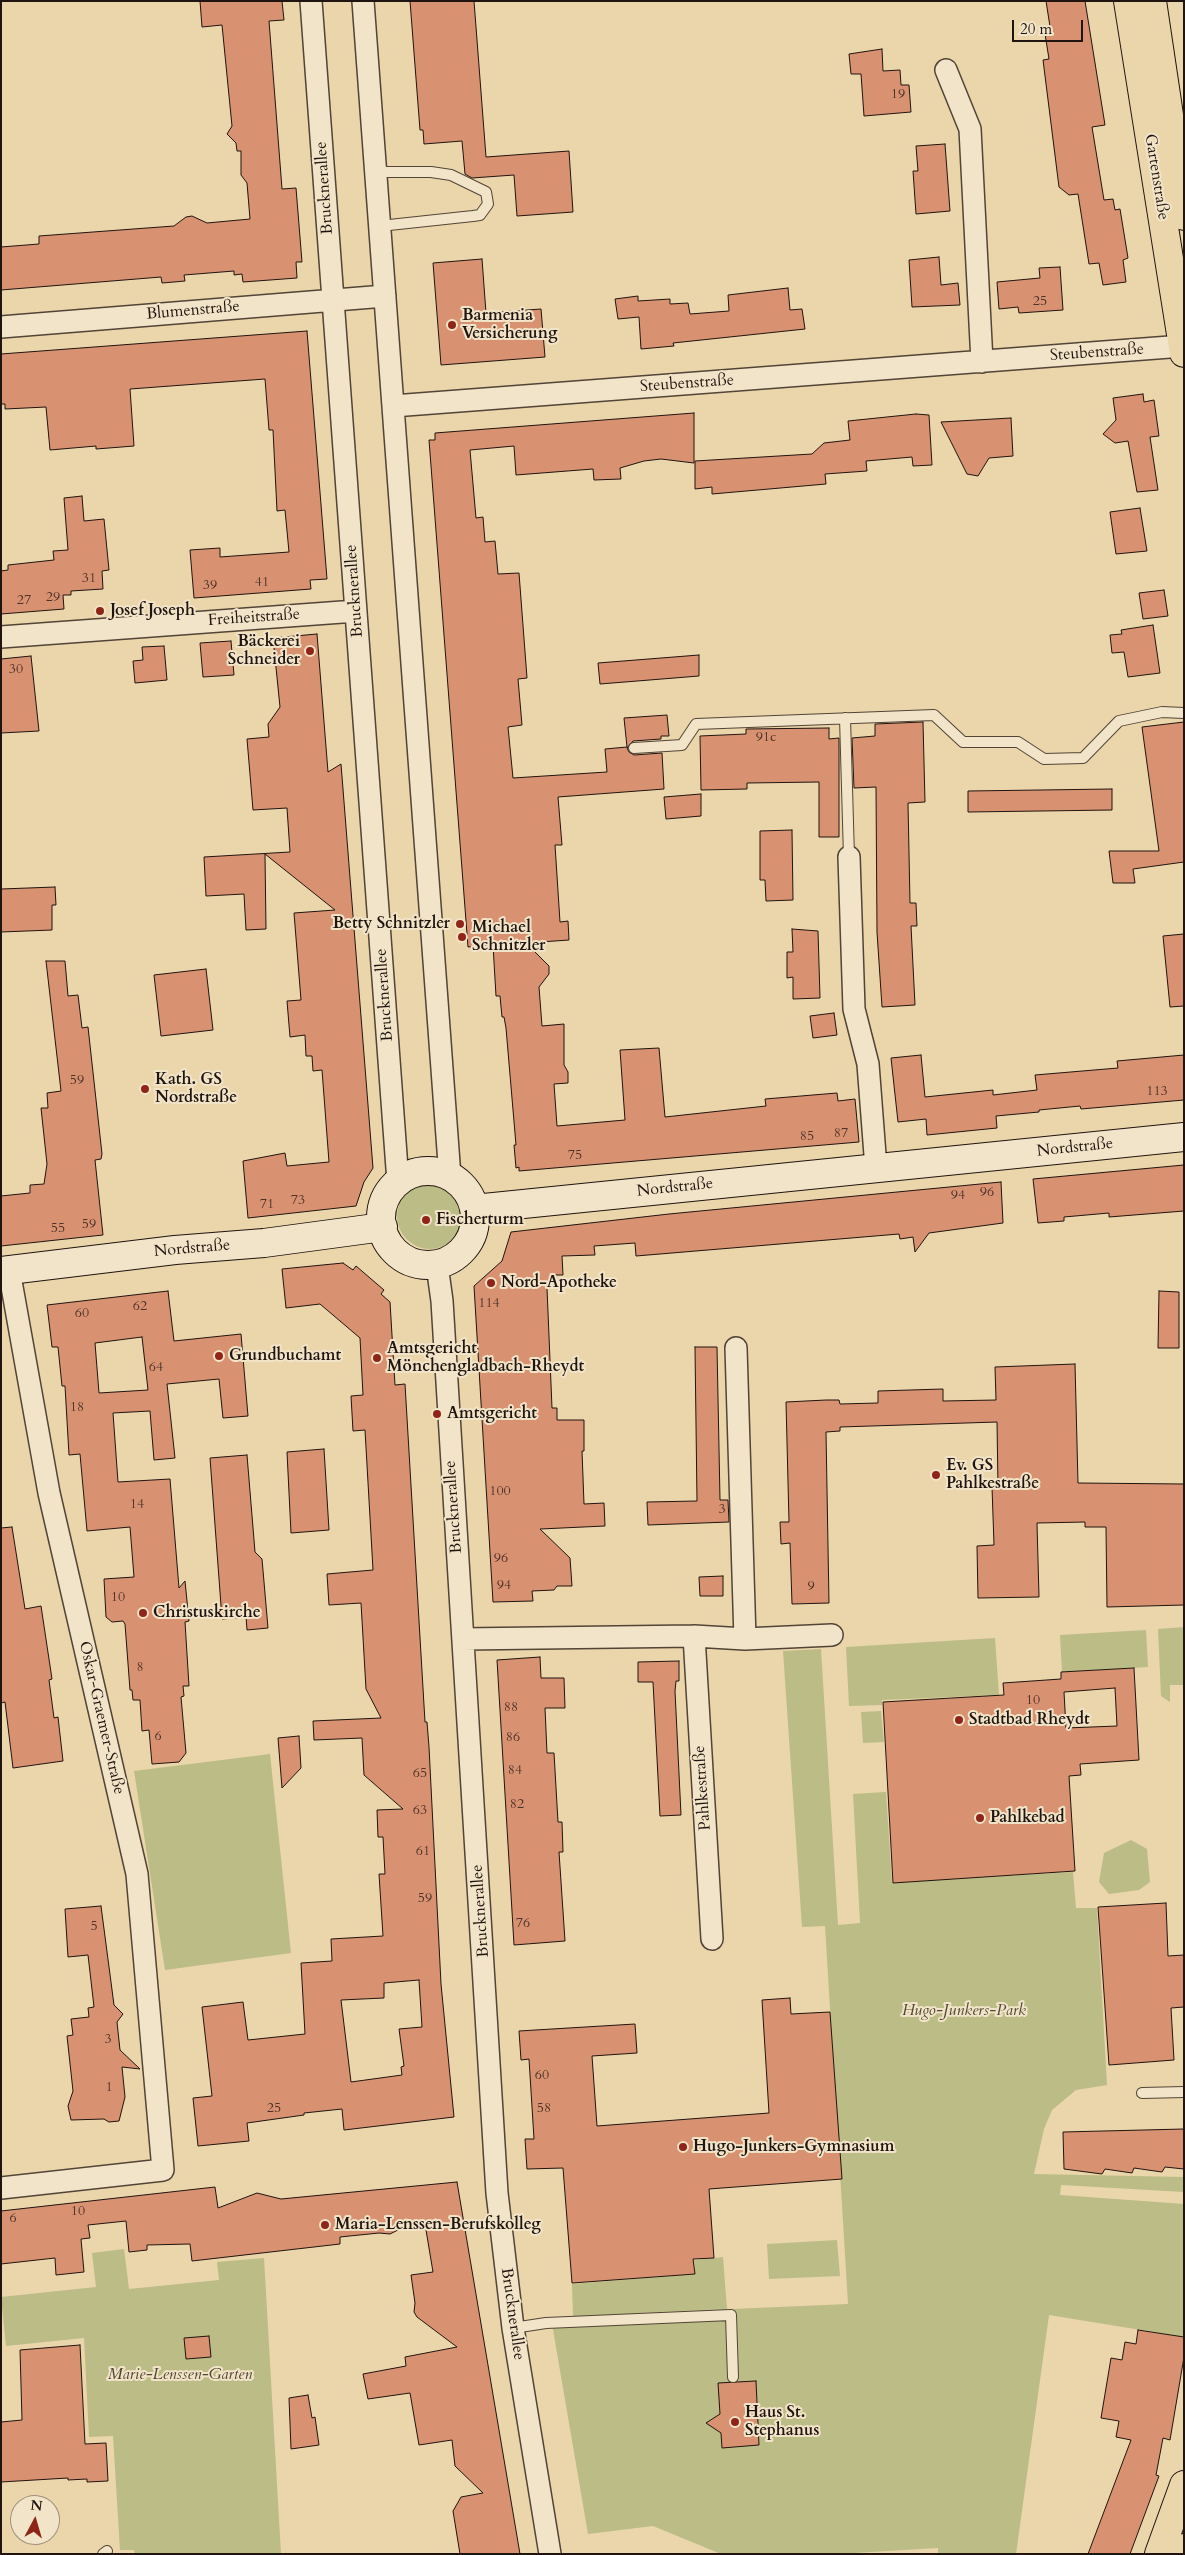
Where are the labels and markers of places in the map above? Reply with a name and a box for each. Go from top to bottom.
place label: Barmenia Versicherung [462,306,558,344]
marker: Barmenia Versicherung [446,319,458,331]
place label: Josef Joseph [110,601,195,621]
marker: Josef Joseph [94,605,106,617]
place label: Bäckerei Schneider [228,632,300,670]
marker: Bäckerei Schneider [304,645,316,657]
place label: Betty Schnitzler [332,914,450,934]
marker: Betty Schnitzler [454,918,466,930]
place label: Michael Schnitzler [472,918,545,956]
marker: Michael Schnitzler [456,931,468,943]
place label: Kath. GS Nordstraße [155,1070,237,1108]
marker: Kath. GS Nordstraße [139,1083,151,1095]
place label: Fischerturm [436,1210,524,1230]
marker: Fischerturm [420,1214,432,1226]
place label: Nord-Apotheke [501,1273,617,1293]
marker: Nord-Apotheke [485,1277,497,1289]
place label: Amtsgericht Mönchengladbach-Rheydt [387,1339,584,1377]
place label: Grundbuchamt [229,1346,341,1366]
marker: Grundbuchamt [213,1350,225,1362]
marker: Amtsgericht Mönchengladbach-Rheydt [371,1352,383,1364]
place label: Amtsgericht [447,1404,537,1424]
marker: Amtsgericht [431,1408,443,1420]
place label: Ev. GS Pahlkestraße [946,1456,1039,1494]
marker: Ev. GS Pahlkestraße [930,1469,942,1481]
place label: Christuskirche [153,1603,261,1623]
marker: Christuskirche [137,1607,149,1619]
place label: Stadtbad Rheydt [969,1710,1090,1730]
marker: Stadtbad Rheydt [953,1714,965,1726]
place label: Pahlkebad [990,1808,1065,1828]
marker: Pahlkebad [974,1812,986,1824]
place label: Hugo-Junkers-Gymnasium [693,2137,894,2157]
marker: Hugo-Junkers-Gymnasium [677,2141,689,2153]
place label: Maria-Lenssen-Berufskolleg [335,2215,541,2235]
marker: Maria-Lenssen-Berufskolleg [319,2219,331,2231]
place label: Haus St. Stephanus [745,2403,819,2441]
marker: Haus St. Stephanus [729,2416,741,2428]

